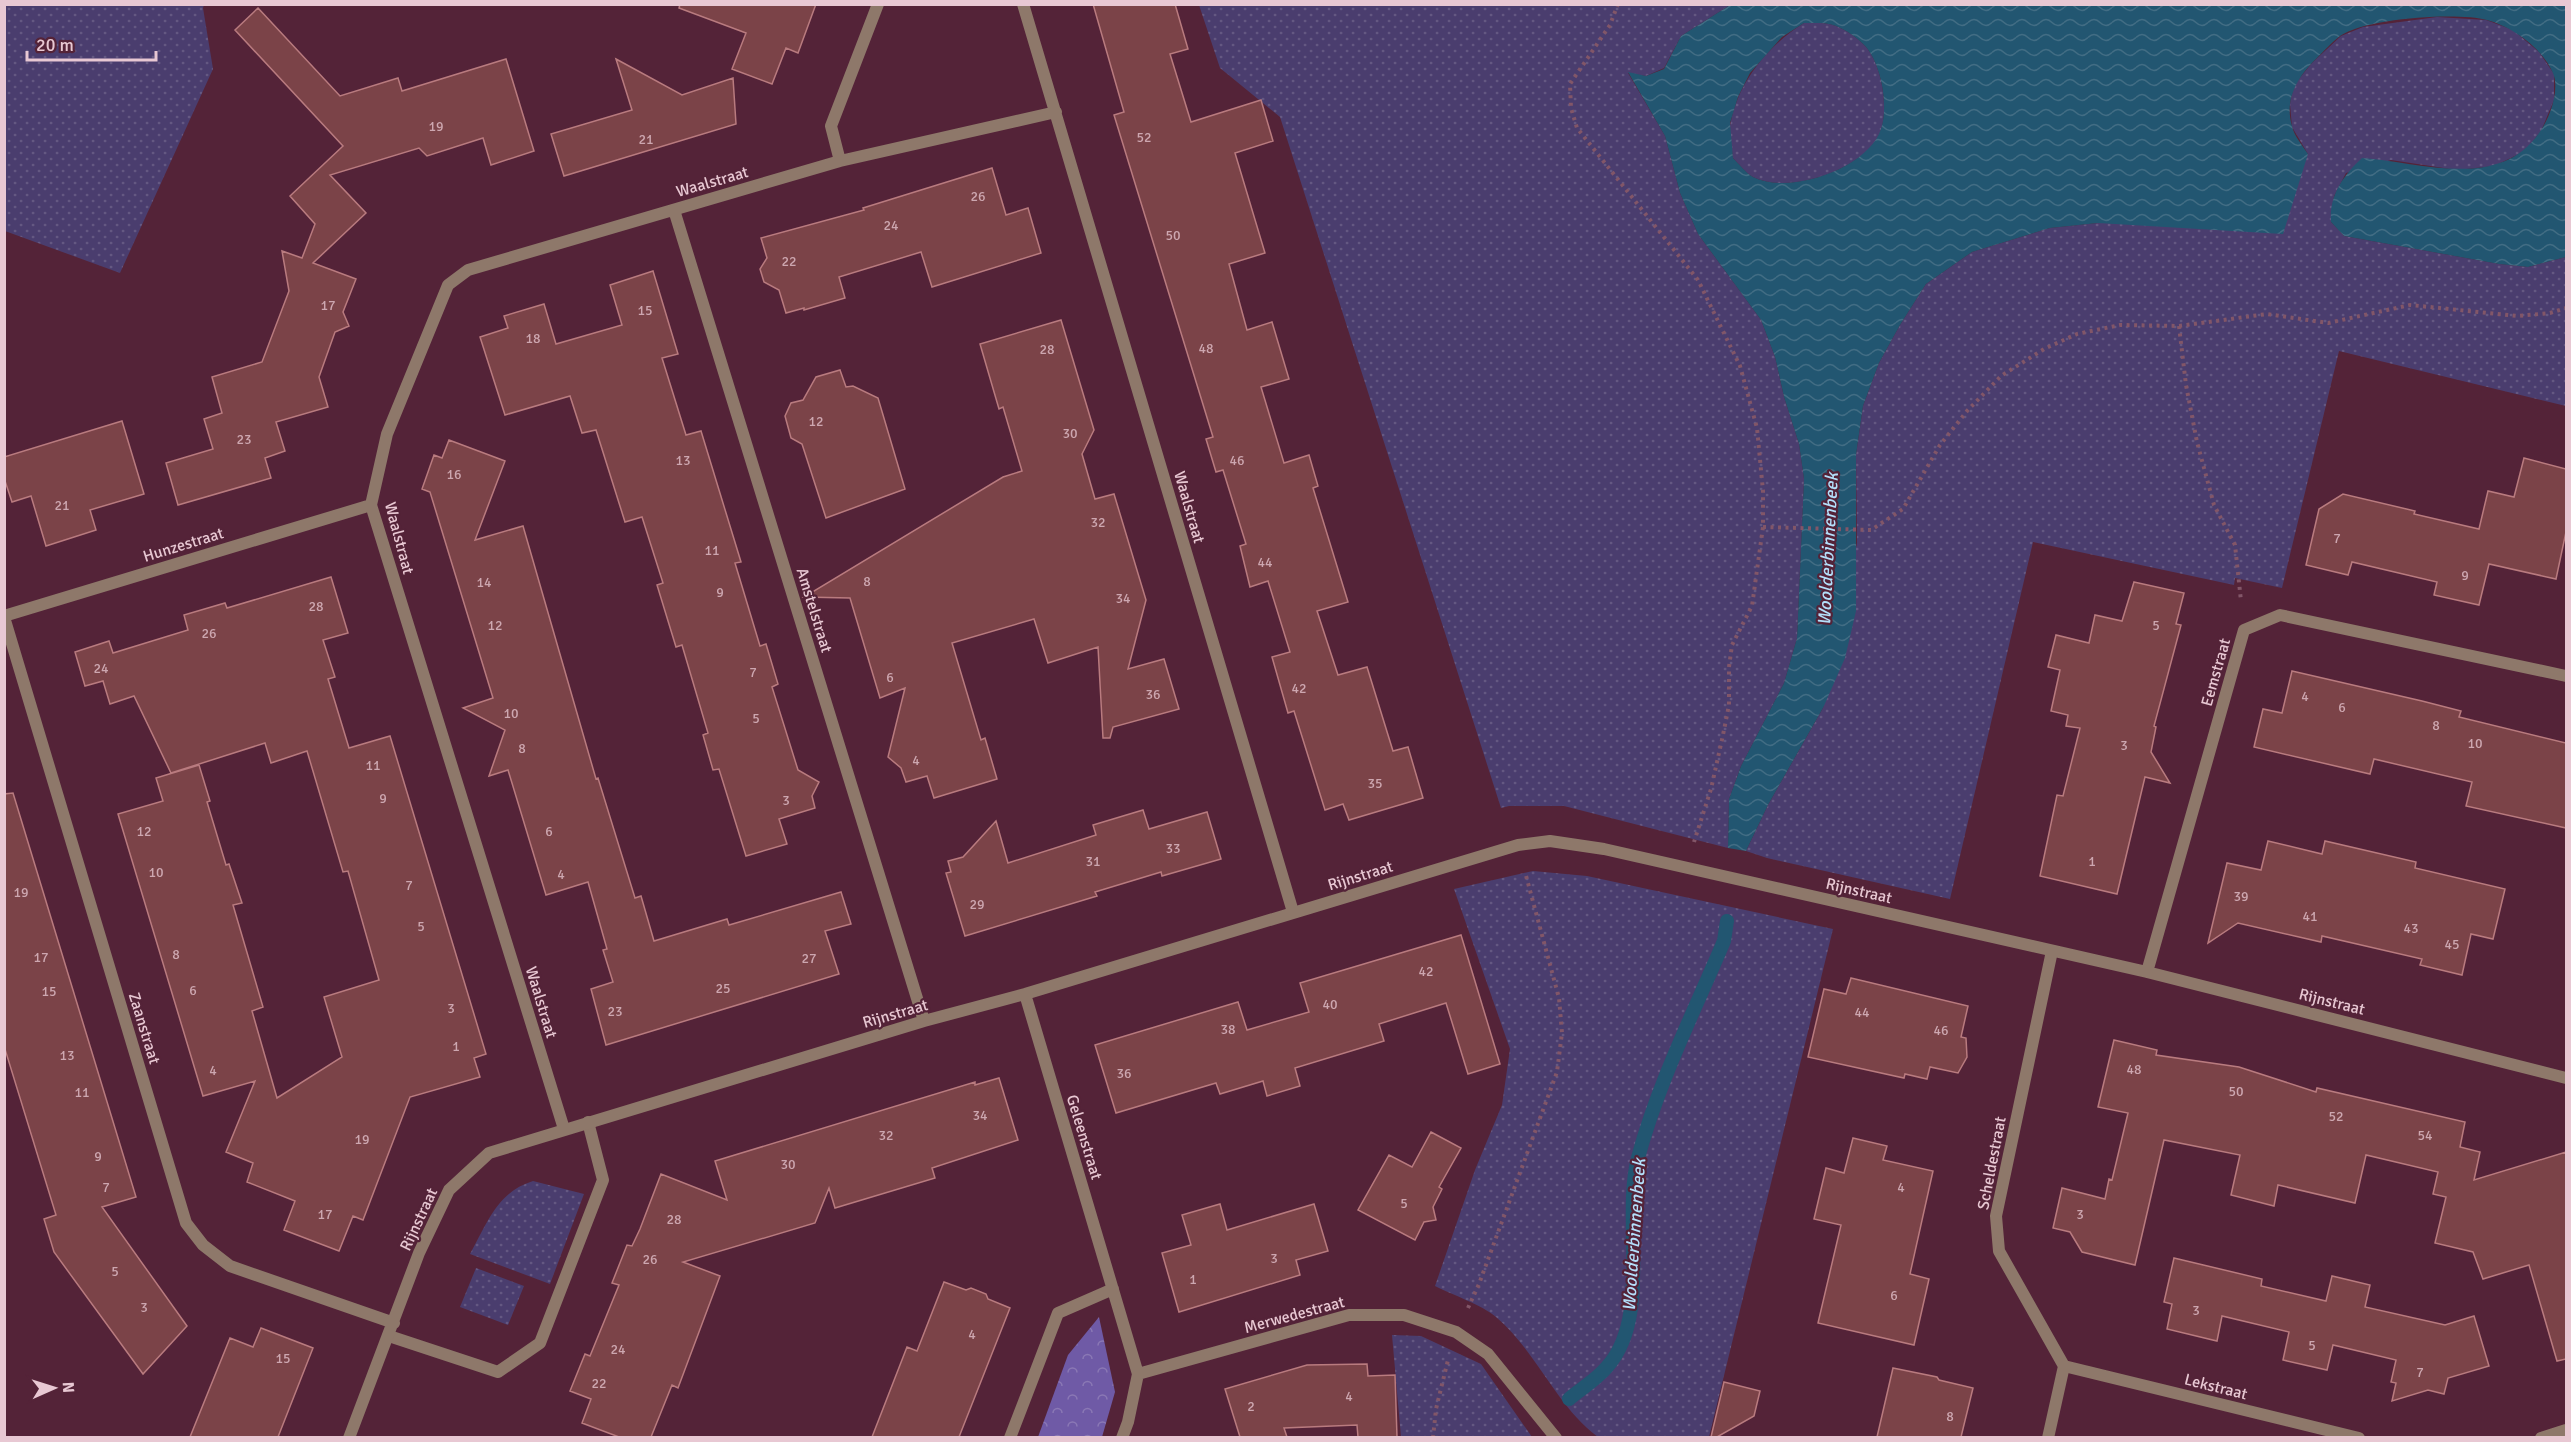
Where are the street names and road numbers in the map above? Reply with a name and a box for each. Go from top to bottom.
street label: Waalstraat [674,162,751,202]
street label: Waalstraat [1169,469,1209,546]
street label: Waalstraat [380,500,418,577]
street label: Hunzestraat [141,523,226,567]
street label: Amstelstraat [792,565,837,656]
street label: Eemstraat [2197,636,2235,709]
street label: Rijnstraat [1325,856,1396,895]
street label: Rijnstraat [1824,874,1894,908]
street label: Waalstraat [521,964,562,1041]
street label: Rijnstraat [2297,984,2367,1020]
street label: Zaanstraat [124,990,164,1067]
street label: Rijnstraat [860,995,931,1033]
street label: Geleenstraat [1062,1092,1107,1182]
street label: Scheldestraat [1973,1115,2011,1211]
street label: Rijnstraat [396,1184,442,1254]
street label: Merwedestraat [1242,1292,1347,1338]
street label: Lekstraat [2182,1370,2250,1405]

